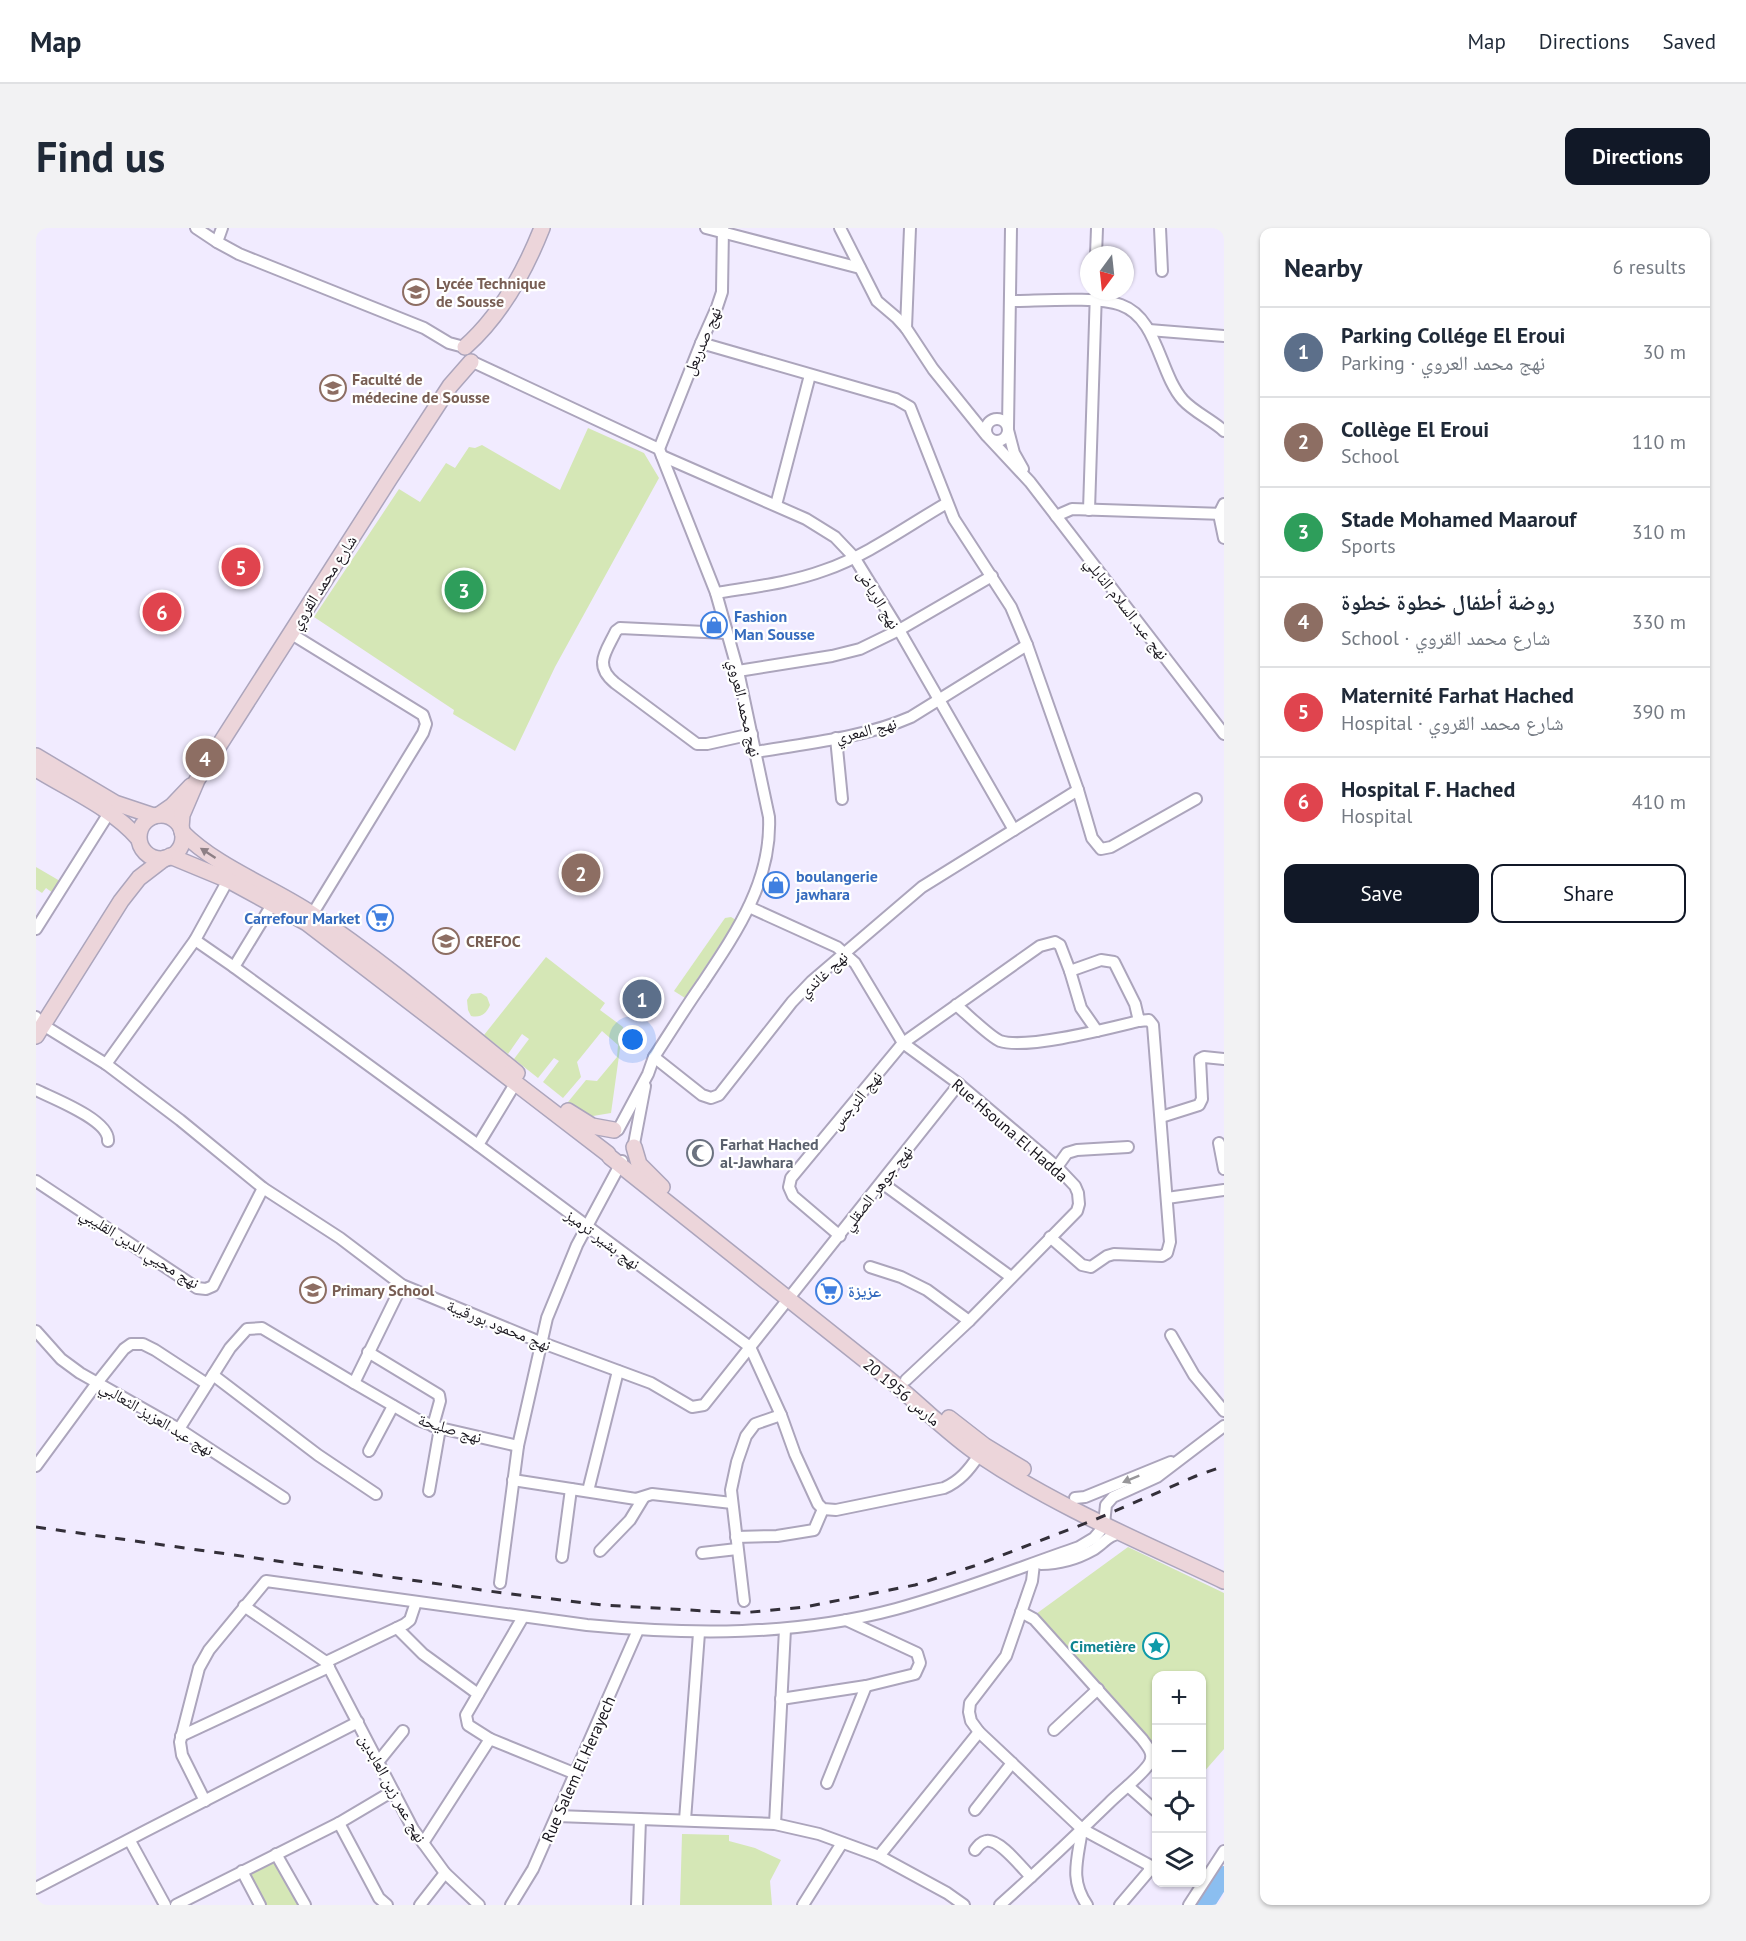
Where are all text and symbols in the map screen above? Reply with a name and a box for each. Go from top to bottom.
text: Map [30,23,81,60]
text: Map [1467,28,1506,55]
text: Directions [1539,28,1630,55]
text: Saved [1663,28,1716,55]
button: Directions [1565,128,1710,185]
text: Find us [36,129,165,184]
north arrow [1080,246,1134,300]
text: Nearby [1284,251,1362,284]
text: 6 results [1613,254,1686,280]
place label: Lycée Technique de Sousse [436,273,546,311]
school or university icon: Lycée Technique de Sousse [401,277,431,307]
street label: نهج صدربعل [679,304,726,379]
text: Parking Collége El Eroui [1341,321,1566,349]
text: 1 [1298,339,1309,365]
text: 30 m [1643,339,1686,365]
text: Parking · نهج محمد العروي [1341,350,1545,376]
place label: Faculté de médecine de Sousse [352,369,490,407]
school or university icon: Faculté de médecine de Sousse [318,373,348,403]
text: Collège El Eroui [1341,415,1489,443]
text: 2 [1298,429,1309,455]
text: 110 m [1632,429,1686,455]
text: School [1341,443,1399,469]
text: Stade Mohamed Maarouf [1341,505,1576,533]
text: 3 [1298,519,1309,545]
text: 310 m [1632,519,1686,545]
street label: شارع محمد القروي [285,531,363,635]
text: Sports [1341,533,1396,559]
pin: 5 [222,544,260,590]
street label: نهج عبد السلام النابلي [1078,553,1173,665]
street label: نهج الرياض [853,565,905,633]
pin: 3 [444,568,484,613]
text: روضة أطفال خطوة خطوة [1341,588,1555,616]
pin: 6 [142,590,182,634]
place label: Fashion Man Sousse [734,606,815,644]
text: 4 [1298,609,1309,635]
text: 330 m [1632,609,1686,635]
shop icon: Fashion Man Sousse [699,610,729,640]
text: School · شارع محمد القروي [1341,625,1550,651]
street label: نهج محمد العروي [721,657,766,759]
text: Maternité Farhat Hached [1341,681,1574,709]
text: 5 [1298,699,1309,725]
text: 390 m [1632,699,1686,725]
text: Hospital · شارع محمد القروي [1341,710,1564,736]
street label: نهج المعري [833,713,899,750]
pin: 4 [186,736,224,780]
text: Hospital F. Hached [1341,775,1515,803]
text: 6 [1298,789,1309,815]
text: 410 m [1632,789,1686,815]
text: Hospital [1341,803,1412,829]
one-way arrow [200,847,216,858]
pin: 2 [562,850,600,896]
button: Save [1284,864,1479,923]
button: Share [1491,864,1686,923]
place label: boulangerie jawhara [795,866,878,904]
shop icon: boulangerie jawhara [761,870,791,900]
supermarket icon: Carrefour Market [365,903,395,933]
place label: Carrefour Market [244,908,360,928]
school or university icon: CREFOC [431,926,461,956]
place label: CREFOC [466,931,521,951]
street label: نهج غاندي [794,947,854,1004]
pin: 1 [622,976,662,1022]
your location [618,1025,647,1054]
street label: نهج النرجس [826,1067,887,1134]
street label: Rue Hsouna El Hadda [948,1074,1072,1186]
place label: Farhat Hached al-Jawhara [720,1134,819,1172]
mosque icon: Farhat Hached al-Jawhara [685,1138,715,1168]
street label: نهج جوهر الصقلي [837,1141,919,1237]
street label: نهج محيي الدين القليبي [75,1203,203,1295]
street label: نهج بشير ترميز [560,1204,644,1274]
school or university icon: Primary School [298,1275,328,1305]
supermarket icon: عزيزة [814,1276,844,1306]
place label: Primary School [332,1280,434,1300]
place label: عزيزة [848,1281,881,1301]
street label: نهج محمود بورقيبة [444,1295,554,1356]
street label: 20 مارس 1956 [859,1354,945,1431]
street label: نهج عبد العزيز الثعالبي [95,1376,218,1462]
street label: نهج صليحة [415,1409,484,1448]
one-way arrow [1122,1474,1140,1484]
place icon: Cimetière [1141,1631,1171,1661]
place label: Cimetière [1070,1636,1136,1656]
map controls [1152,1671,1206,1887]
button: + [1152,1671,1206,1725]
street label: Rue Salem El Herayech [537,1693,619,1845]
button: − [1152,1725,1206,1779]
street label: نهج عمر زين العابدين [354,1730,431,1846]
button: locate [1152,1779,1206,1833]
button: layers [1152,1833,1206,1887]

